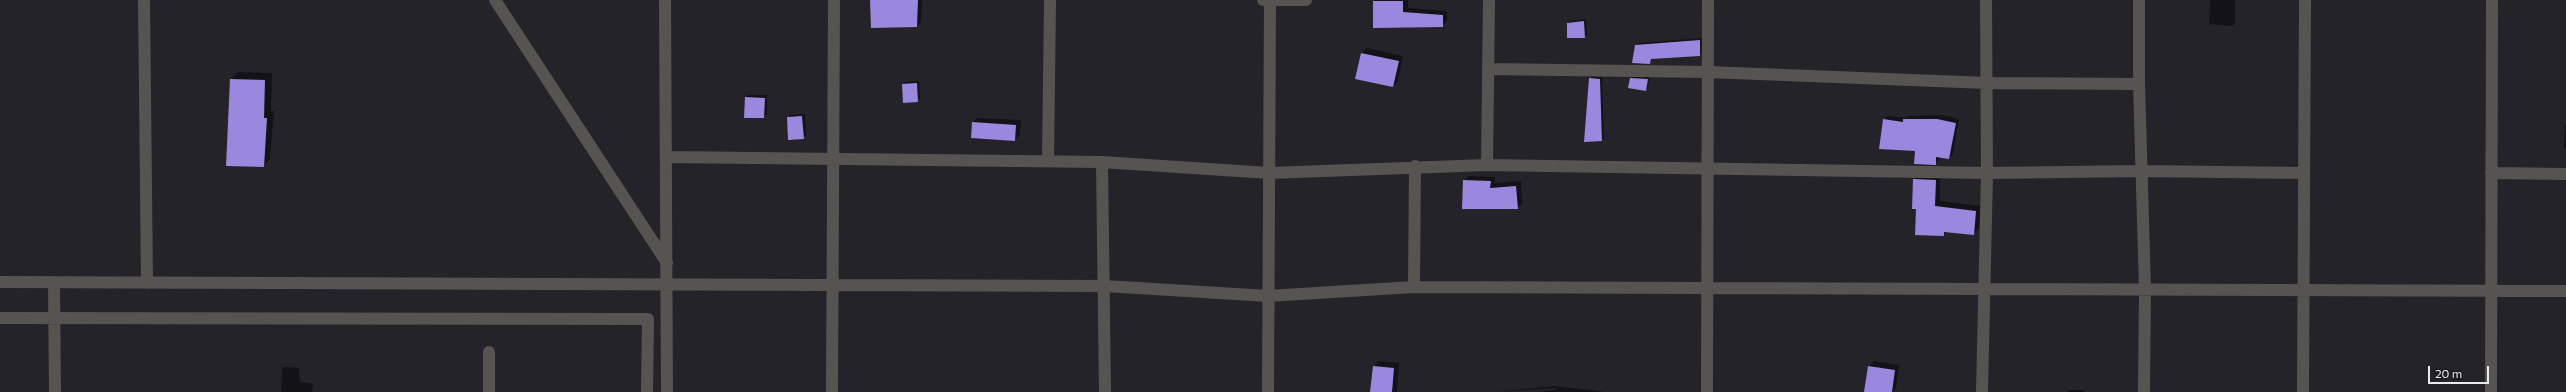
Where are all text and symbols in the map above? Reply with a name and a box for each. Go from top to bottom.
scale bar [2430,358,2491,384]
text: 20 m [2435,366,2462,380]

